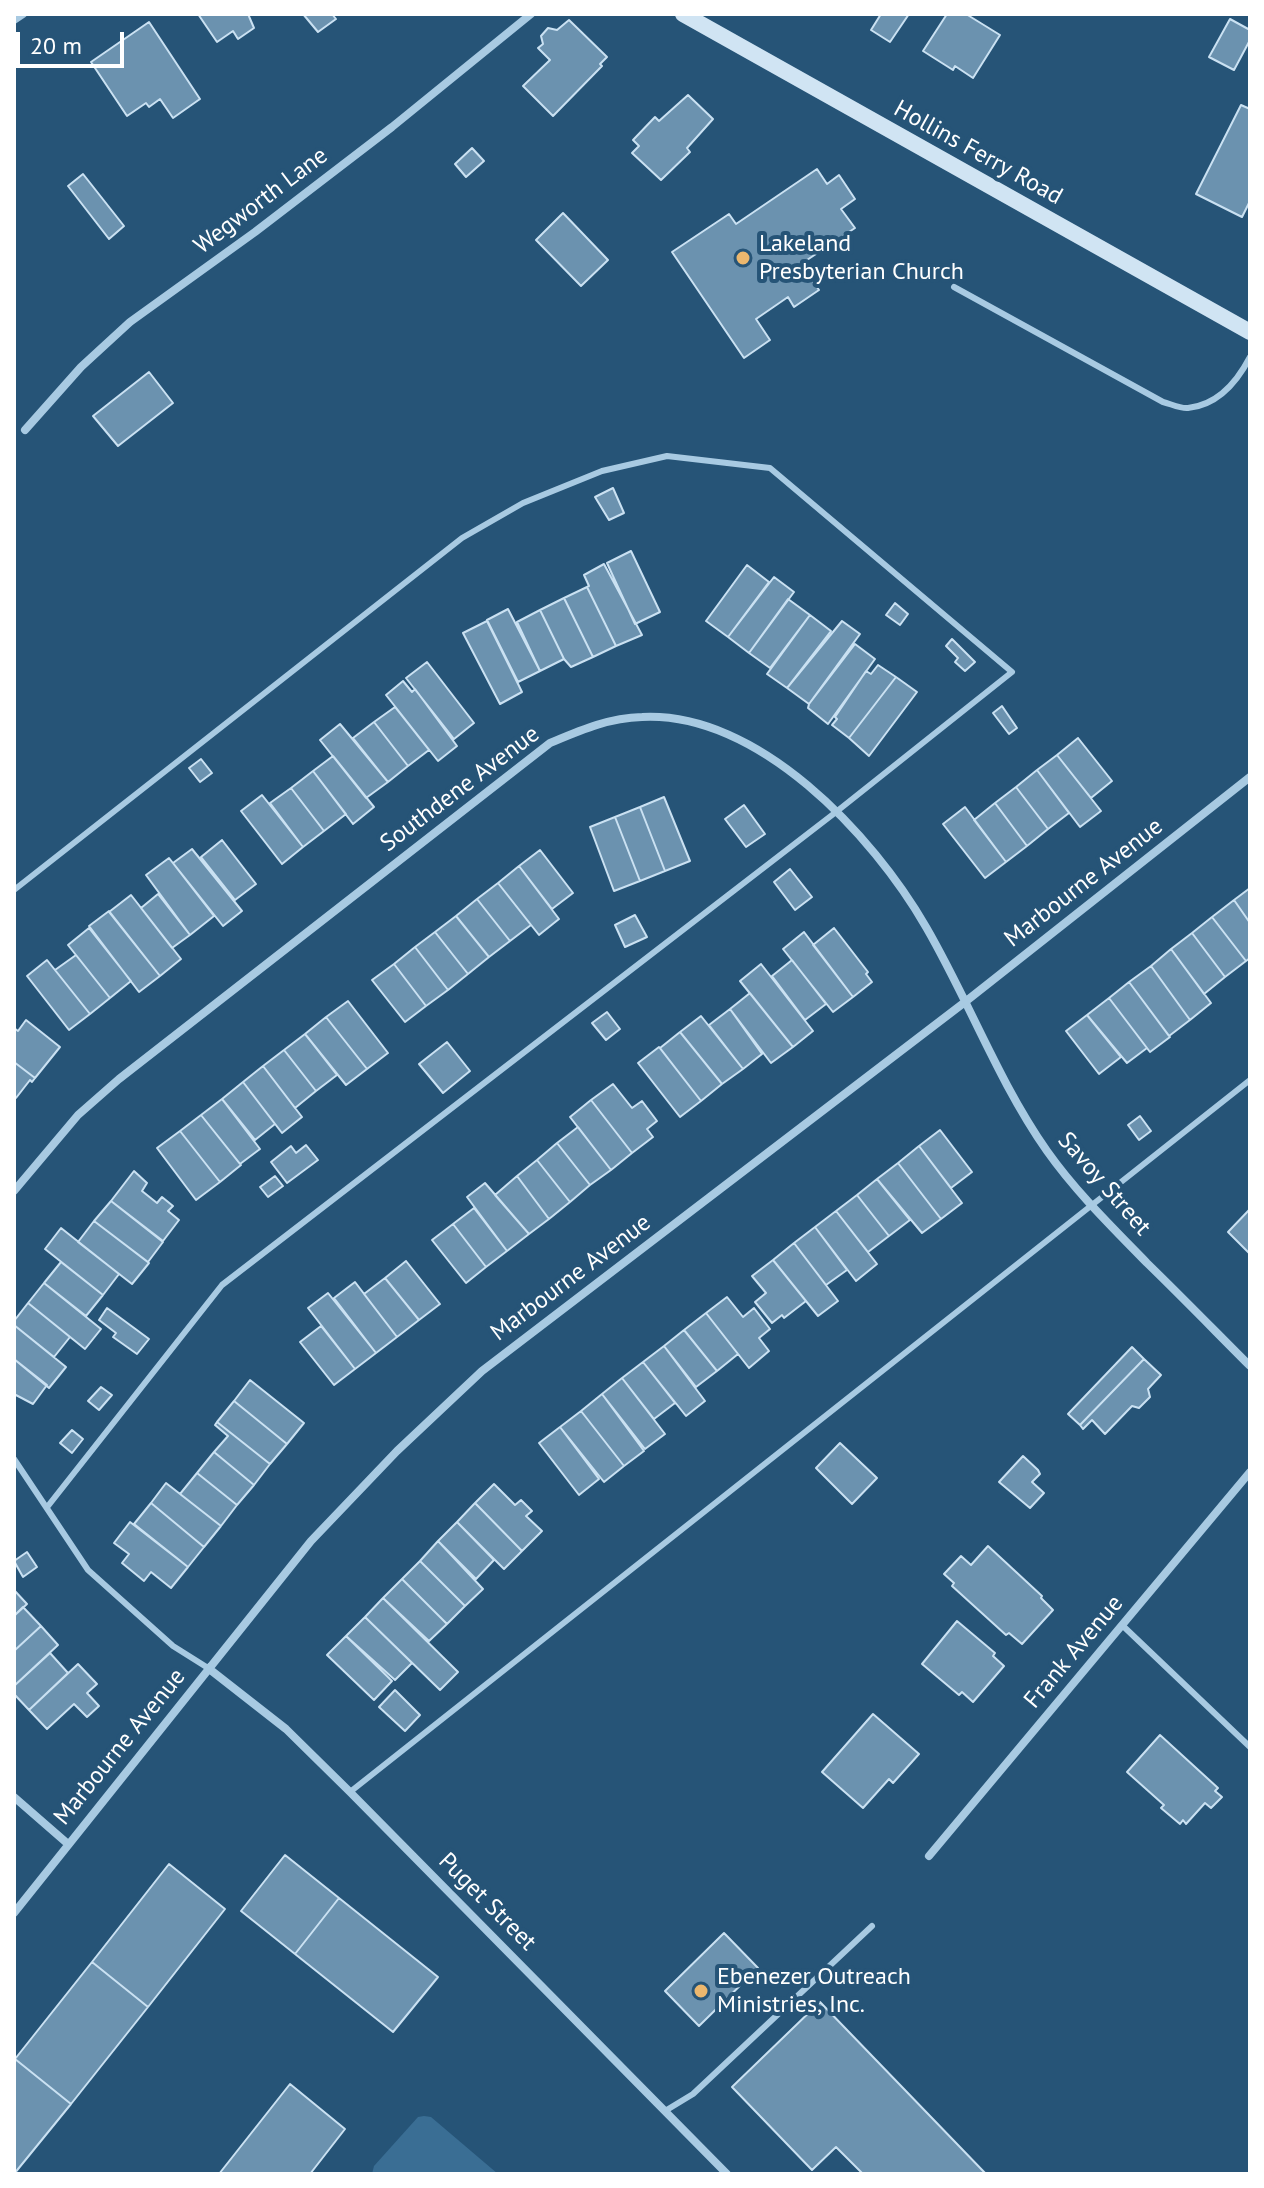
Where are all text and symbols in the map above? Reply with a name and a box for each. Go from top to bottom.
scale bar [20,16,128,66]
text: 20 m [30,30,82,61]
street label: Hollins Ferry Road [889,95,1067,211]
street label: Wegworth Lane [189,141,333,261]
place label: Lakeland Presbyterian Church [759,230,964,286]
marker: Lakeland Presbyterian Church [734,249,752,267]
street label: Southdene Avenue [375,720,545,858]
street label: Marbourne Avenue [999,812,1169,954]
street label: Savoy Street [1051,1126,1157,1242]
street label: Marbourne Avenue [485,1209,657,1347]
street label: Frank Avenue [1018,1590,1130,1714]
street label: Marbourne Avenue [48,1663,192,1831]
street label: Puget Street [432,1847,542,1957]
place label: Ebenezer Outreach Ministries, Inc. [717,1963,911,2019]
marker: Ebenezer Outreach Ministries, Inc. [692,1982,710,2000]

